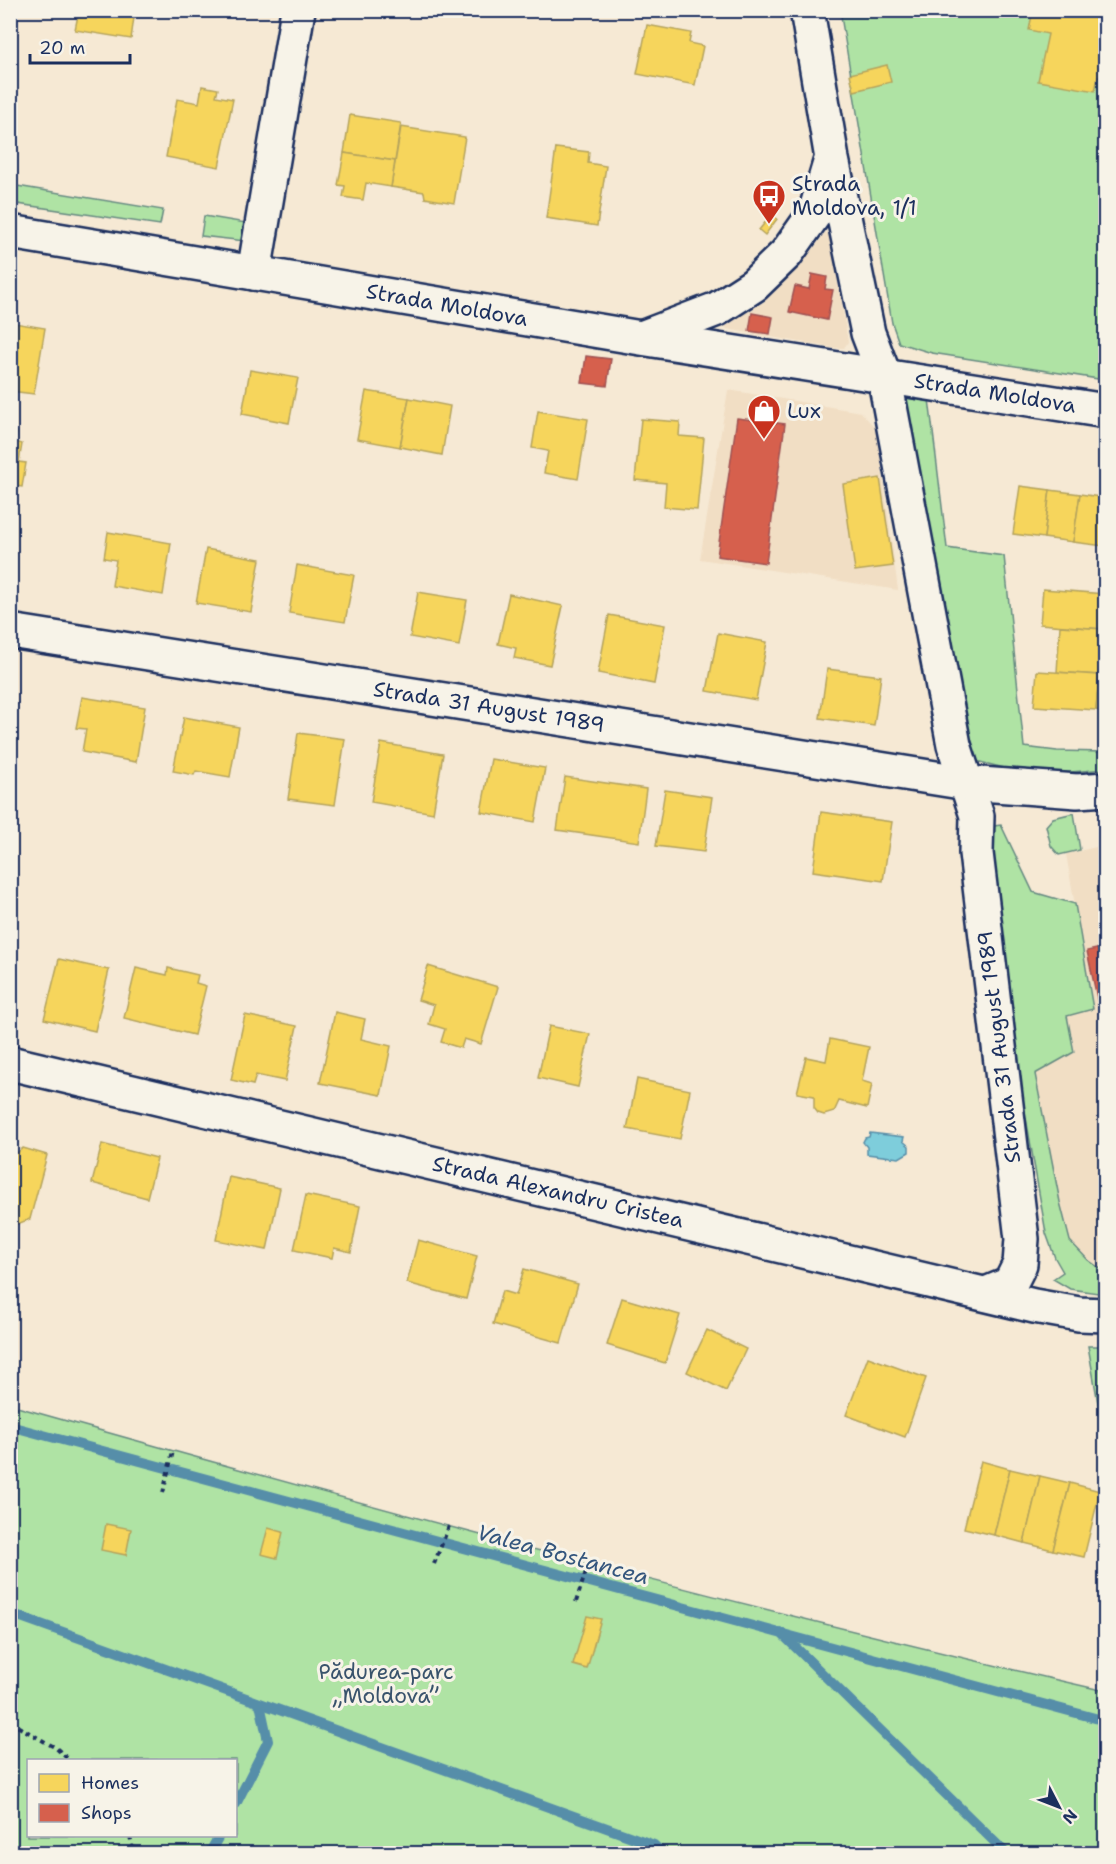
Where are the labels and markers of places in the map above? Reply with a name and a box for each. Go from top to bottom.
place label: Strada Moldova, 1/1 [792,170,917,222]
bus stop icon: Strada Moldova, 1/1 [751,178,787,225]
shop icon: Lux [746,393,782,440]
place label: Lux [787,397,821,425]

